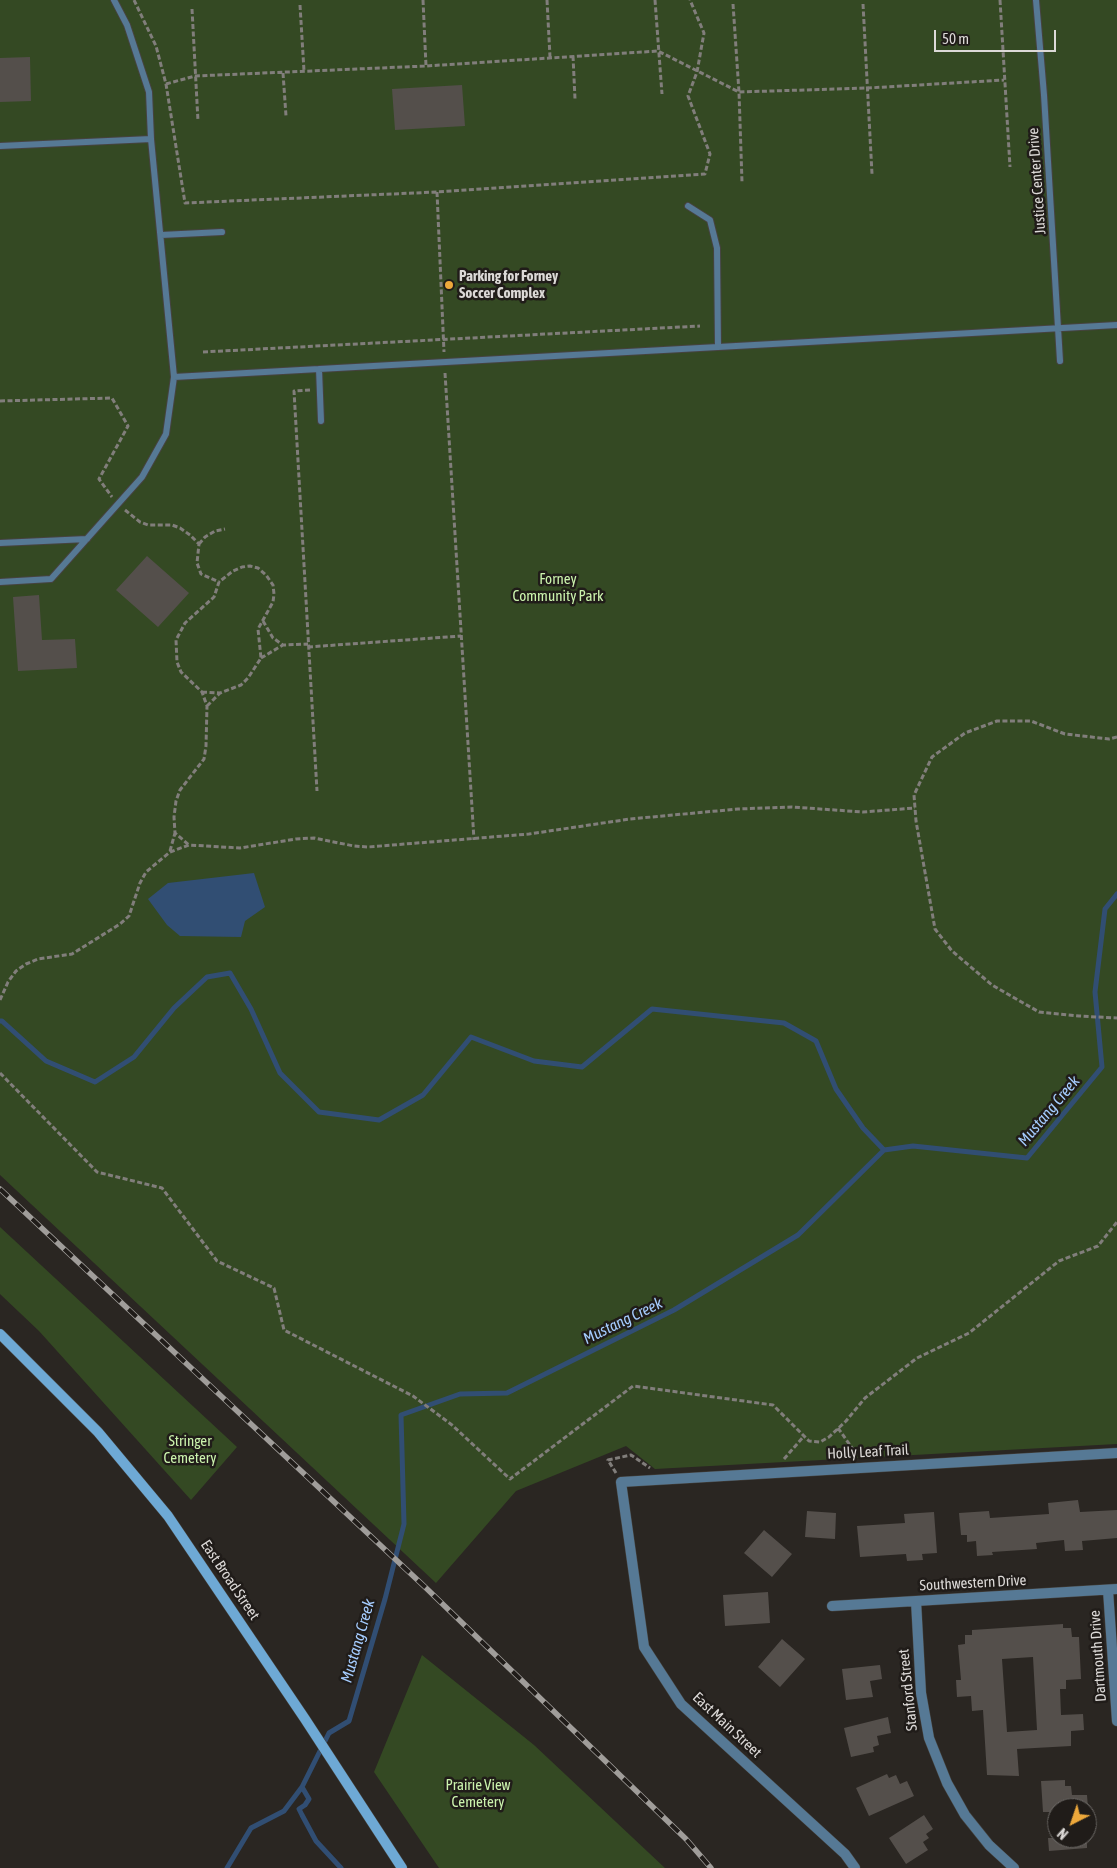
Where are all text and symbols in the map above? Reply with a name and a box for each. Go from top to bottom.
scale bar [937,20,1060,52]
text: 50 m [942,30,969,47]
street label: Justice Center Drive [1024,127,1050,235]
place label: Parking for Forney Soccer Complex [459,267,558,302]
marker: Parking for Forney Soccer Complex [443,279,455,291]
park label: Forney Community Park [513,570,603,605]
water label: Mustang Creek [1014,1072,1084,1150]
water label: Mustang Creek [580,1293,666,1349]
park label: Stringer Cemetery [164,1432,216,1467]
street label: Holly Leaf Trail [827,1441,909,1463]
street label: East Broad Street [197,1537,263,1623]
street label: Southwestern Drive [919,1571,1027,1595]
water label: Mustang Creek [337,1597,379,1685]
street label: Dartmouth Drive [1086,1610,1110,1702]
street label: Stanford Street [895,1648,921,1732]
street label: East Main Street [689,1688,765,1762]
park label: Prairie View Cemetery [445,1776,511,1811]
north arrow [1047,1798,1097,1848]
text: N [1054,1825,1071,1842]

